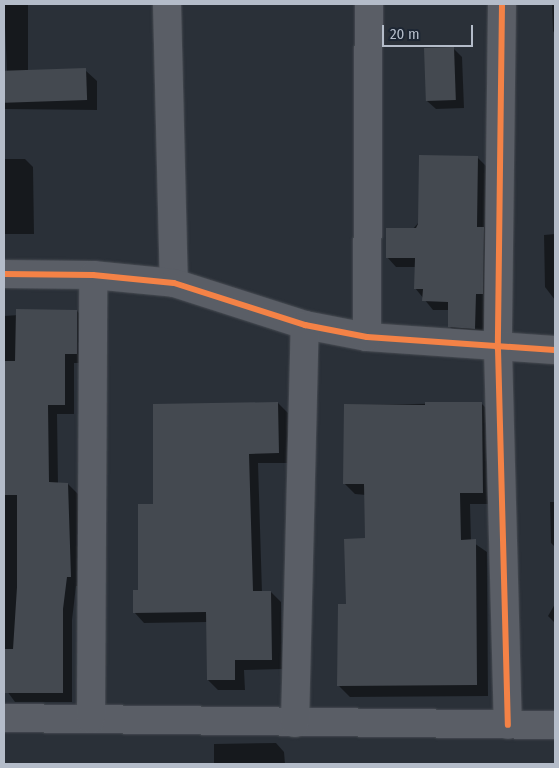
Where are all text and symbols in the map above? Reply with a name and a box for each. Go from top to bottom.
scale bar [384,15,475,47]
text: 20 m [390,25,420,43]

